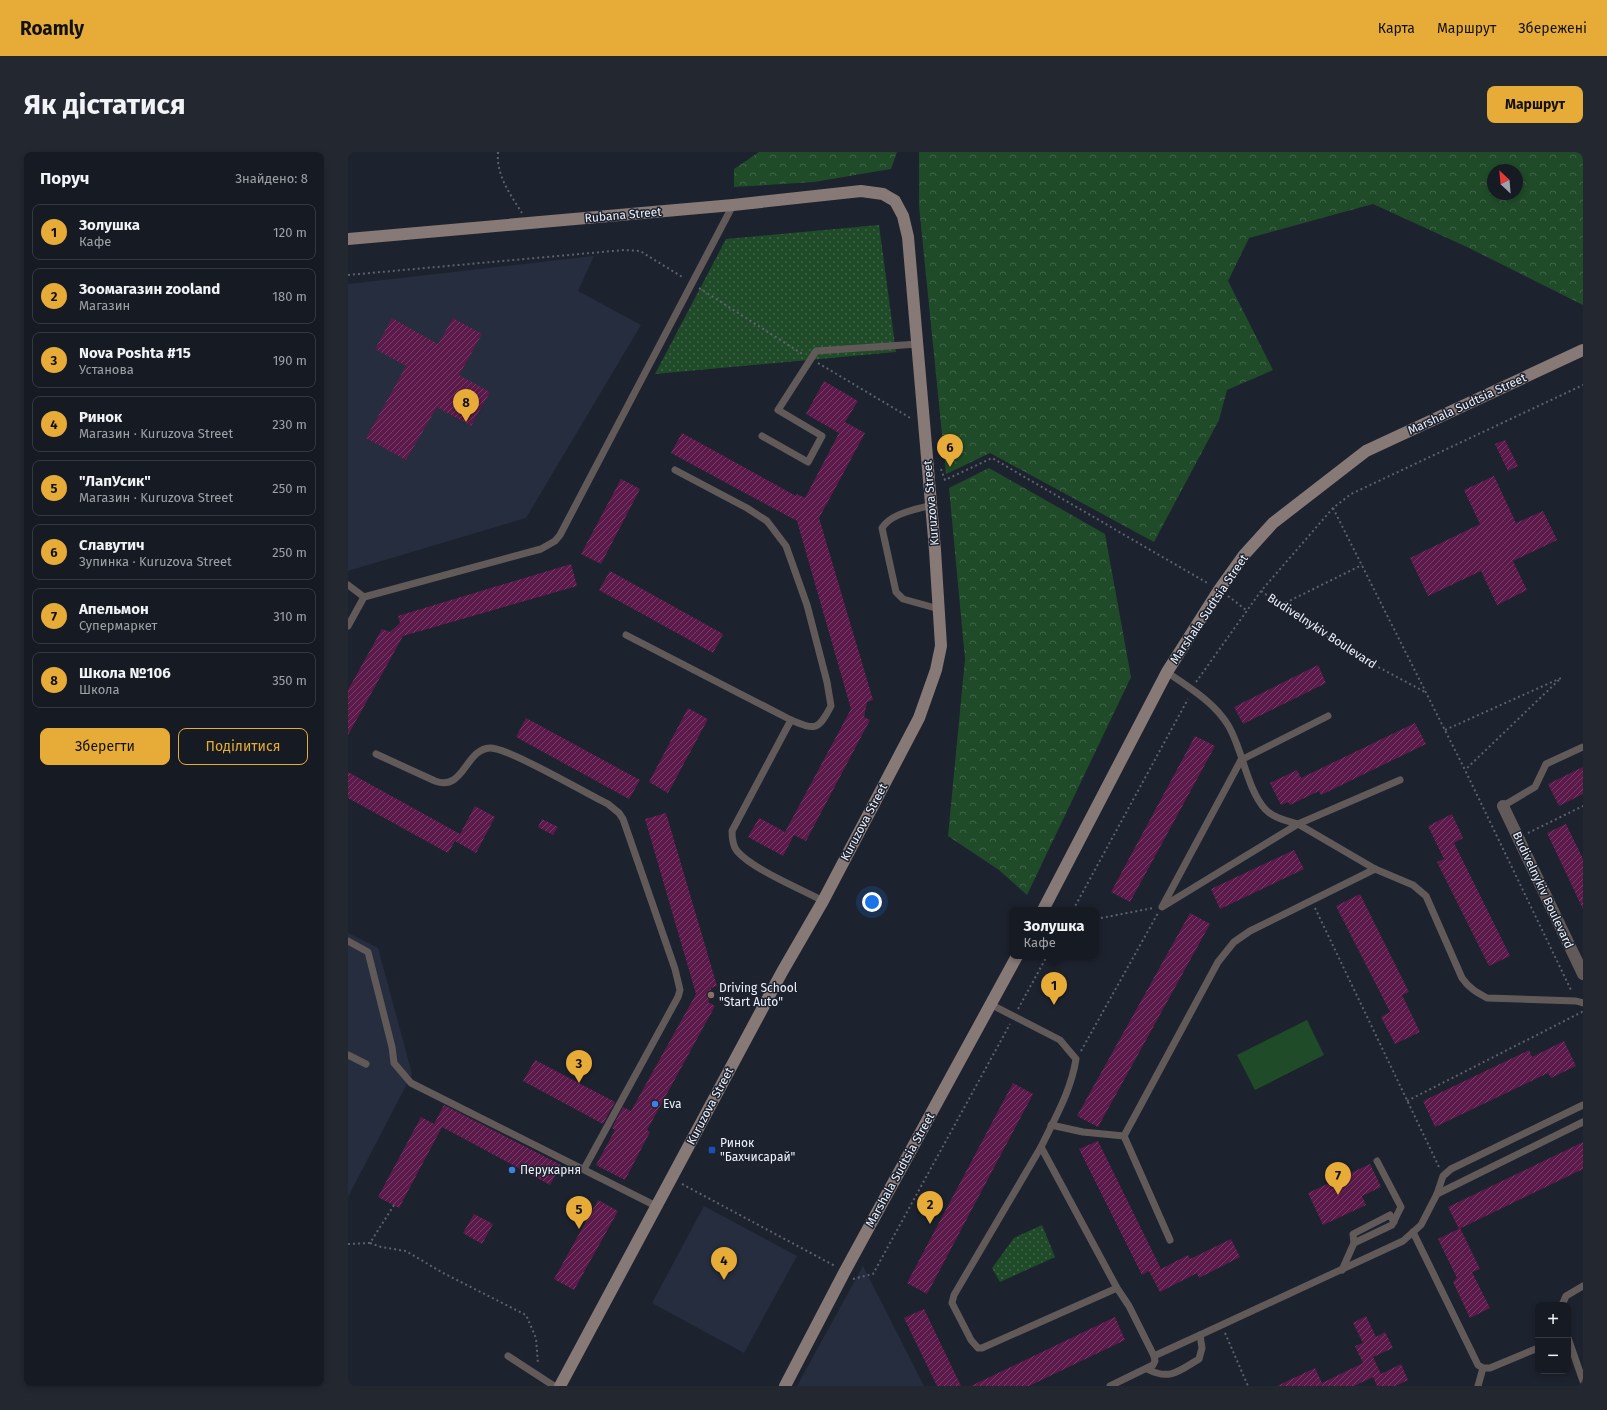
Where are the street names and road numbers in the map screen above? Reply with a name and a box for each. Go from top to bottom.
street label: Rubana Street [584,205,663,225]
street label: Marshala Sudtsia Street [1406,370,1529,438]
street label: Kuruzova Street [920,459,942,546]
street label: Marshala Sudtsia Street [1167,551,1251,666]
street label: Budivelnykiv Boulevard [1265,591,1379,671]
street label: Kuruzova Street [838,780,891,863]
street label: Budivelnykiv Boulevard [1510,829,1576,951]
street label: Kuruzova Street [684,1064,737,1147]
street label: Marshala Sudtsia Street [863,1110,938,1230]

